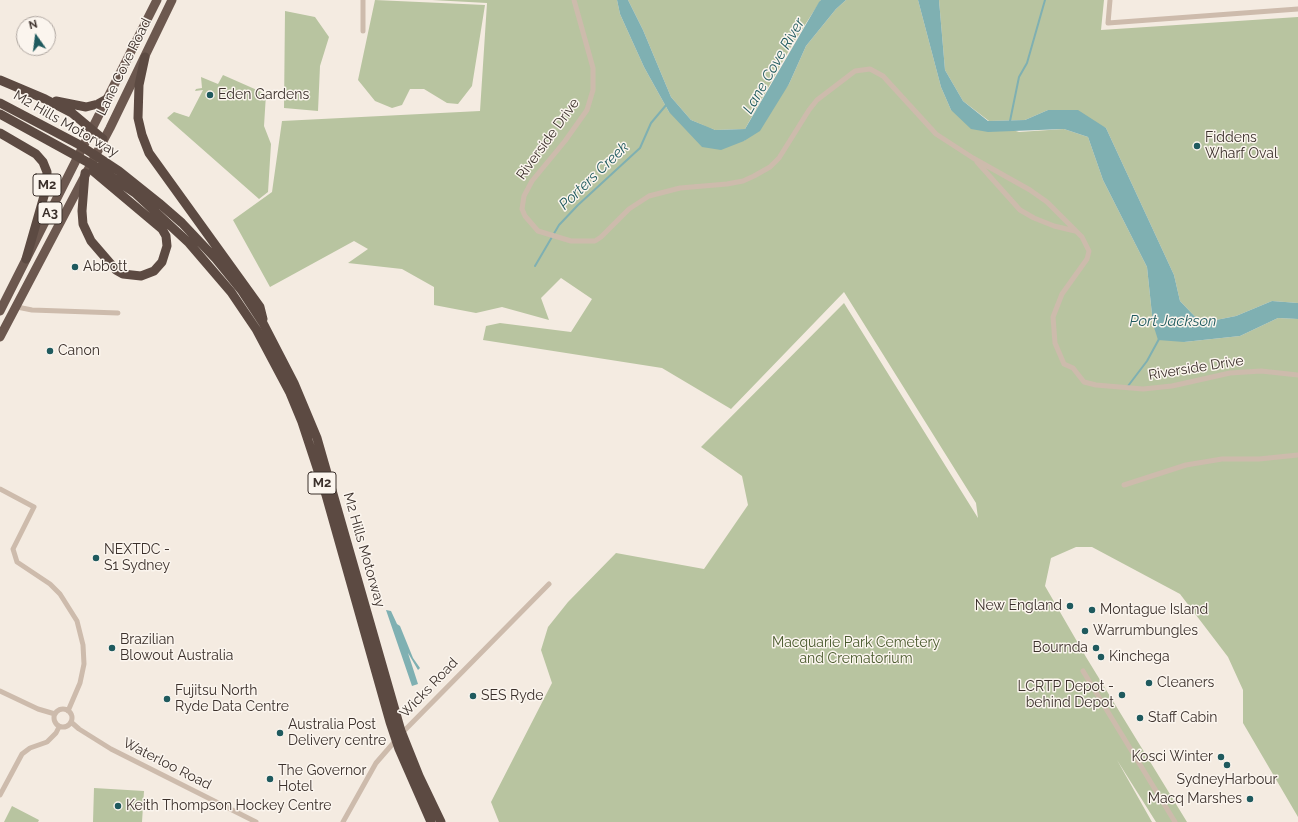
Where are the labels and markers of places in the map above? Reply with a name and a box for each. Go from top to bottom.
place label: Eden Gardens [218,87,309,103]
marker: Eden Gardens [205,90,215,100]
place label: Fiddens Wharf Oval [1205,130,1278,162]
marker: Fiddens Wharf Oval [1192,141,1202,151]
place label: Abbott [83,259,127,275]
marker: Abbott [70,262,80,272]
place label: Canon [58,343,100,359]
marker: Canon [45,346,55,356]
place label: NEXTDC - S1 Sydney [104,542,170,574]
marker: NEXTDC - S1 Sydney [91,553,101,563]
place label: New England [975,598,1062,614]
marker: New England [1065,601,1075,611]
place label: Montague Island [1100,602,1208,618]
marker: Montague Island [1087,605,1097,615]
place label: Warrumbungles [1093,623,1198,639]
marker: Warrumbungles [1080,626,1090,636]
place label: Brazilian Blowout Australia [120,632,233,664]
place label: Bournda [1033,640,1088,656]
marker: Brazilian Blowout Australia [107,643,117,653]
marker: Bournda [1091,643,1101,653]
place label: Kinchega [1109,649,1170,665]
marker: Kinchega [1096,652,1106,662]
place label: Cleaners [1157,675,1214,691]
marker: Cleaners [1144,678,1154,688]
place label: LCRTP Depot - behind Depot [1018,679,1114,712]
place label: Fujitsu North Ryde Data Centre [175,683,289,716]
place label: SES Ryde [481,688,543,704]
marker: LCRTP Depot - behind Depot [1117,690,1127,700]
marker: SES Ryde [468,691,478,701]
marker: Fujitsu North Ryde Data Centre [162,694,172,704]
place label: Staff Cabin [1148,710,1217,726]
marker: Staff Cabin [1135,713,1145,723]
place label: Australia Post Delivery centre [288,717,386,750]
marker: Australia Post Delivery centre [275,728,285,738]
place label: Kosci Winter [1132,749,1213,765]
marker: Kosci Winter [1216,752,1226,762]
marker: SydneyHarbour [1222,760,1232,770]
place label: The Governor Hotel [278,763,366,796]
place label: SydneyHarbour [1176,772,1278,788]
marker: The Governor Hotel [265,774,275,784]
place label: Macq Marshes [1148,791,1242,807]
marker: Macq Marshes [1245,794,1255,804]
place label: Keith Thompson Hockey Centre [126,798,332,814]
marker: Keith Thompson Hockey Centre [113,801,123,811]

